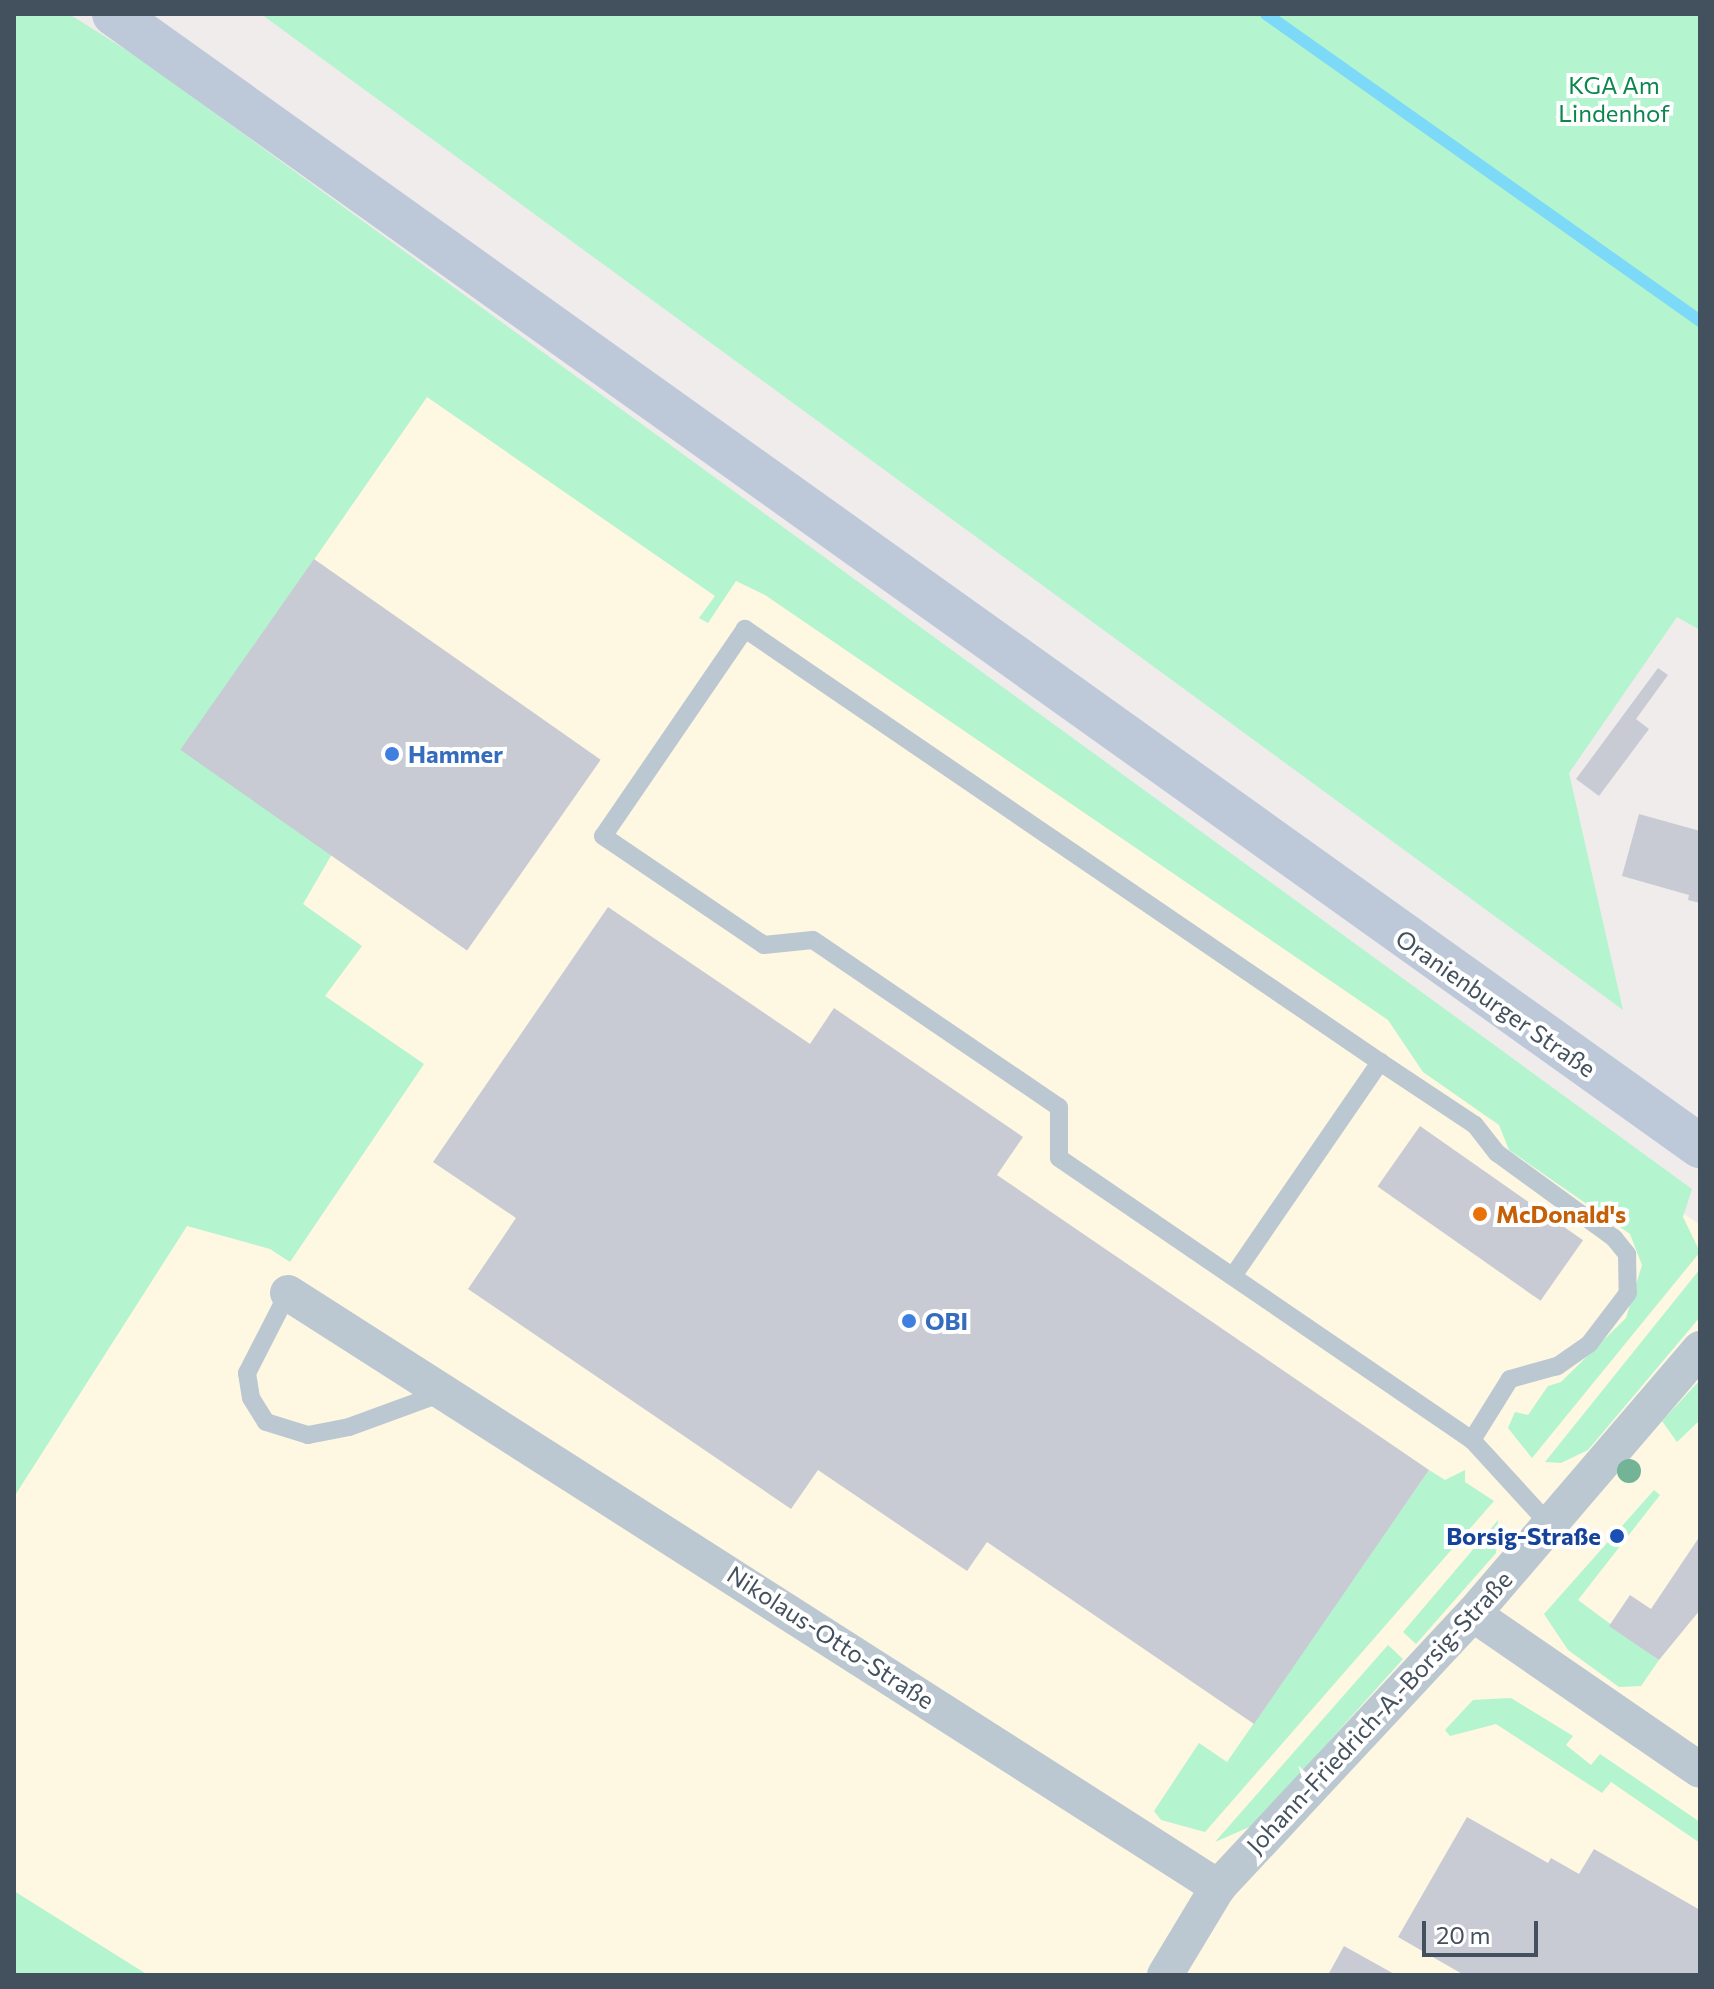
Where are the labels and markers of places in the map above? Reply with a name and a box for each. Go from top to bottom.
place label: Hammer [408,740,503,768]
marker: Hammer [383,745,401,763]
place label: McDonald's [1496,1200,1626,1228]
marker: McDonald's [1471,1205,1489,1223]
place label: OBI [925,1307,968,1335]
marker: OBI [900,1312,918,1330]
place label: Borsig-Straße [1446,1522,1601,1550]
marker: Borsig-Straße [1608,1527,1626,1545]

